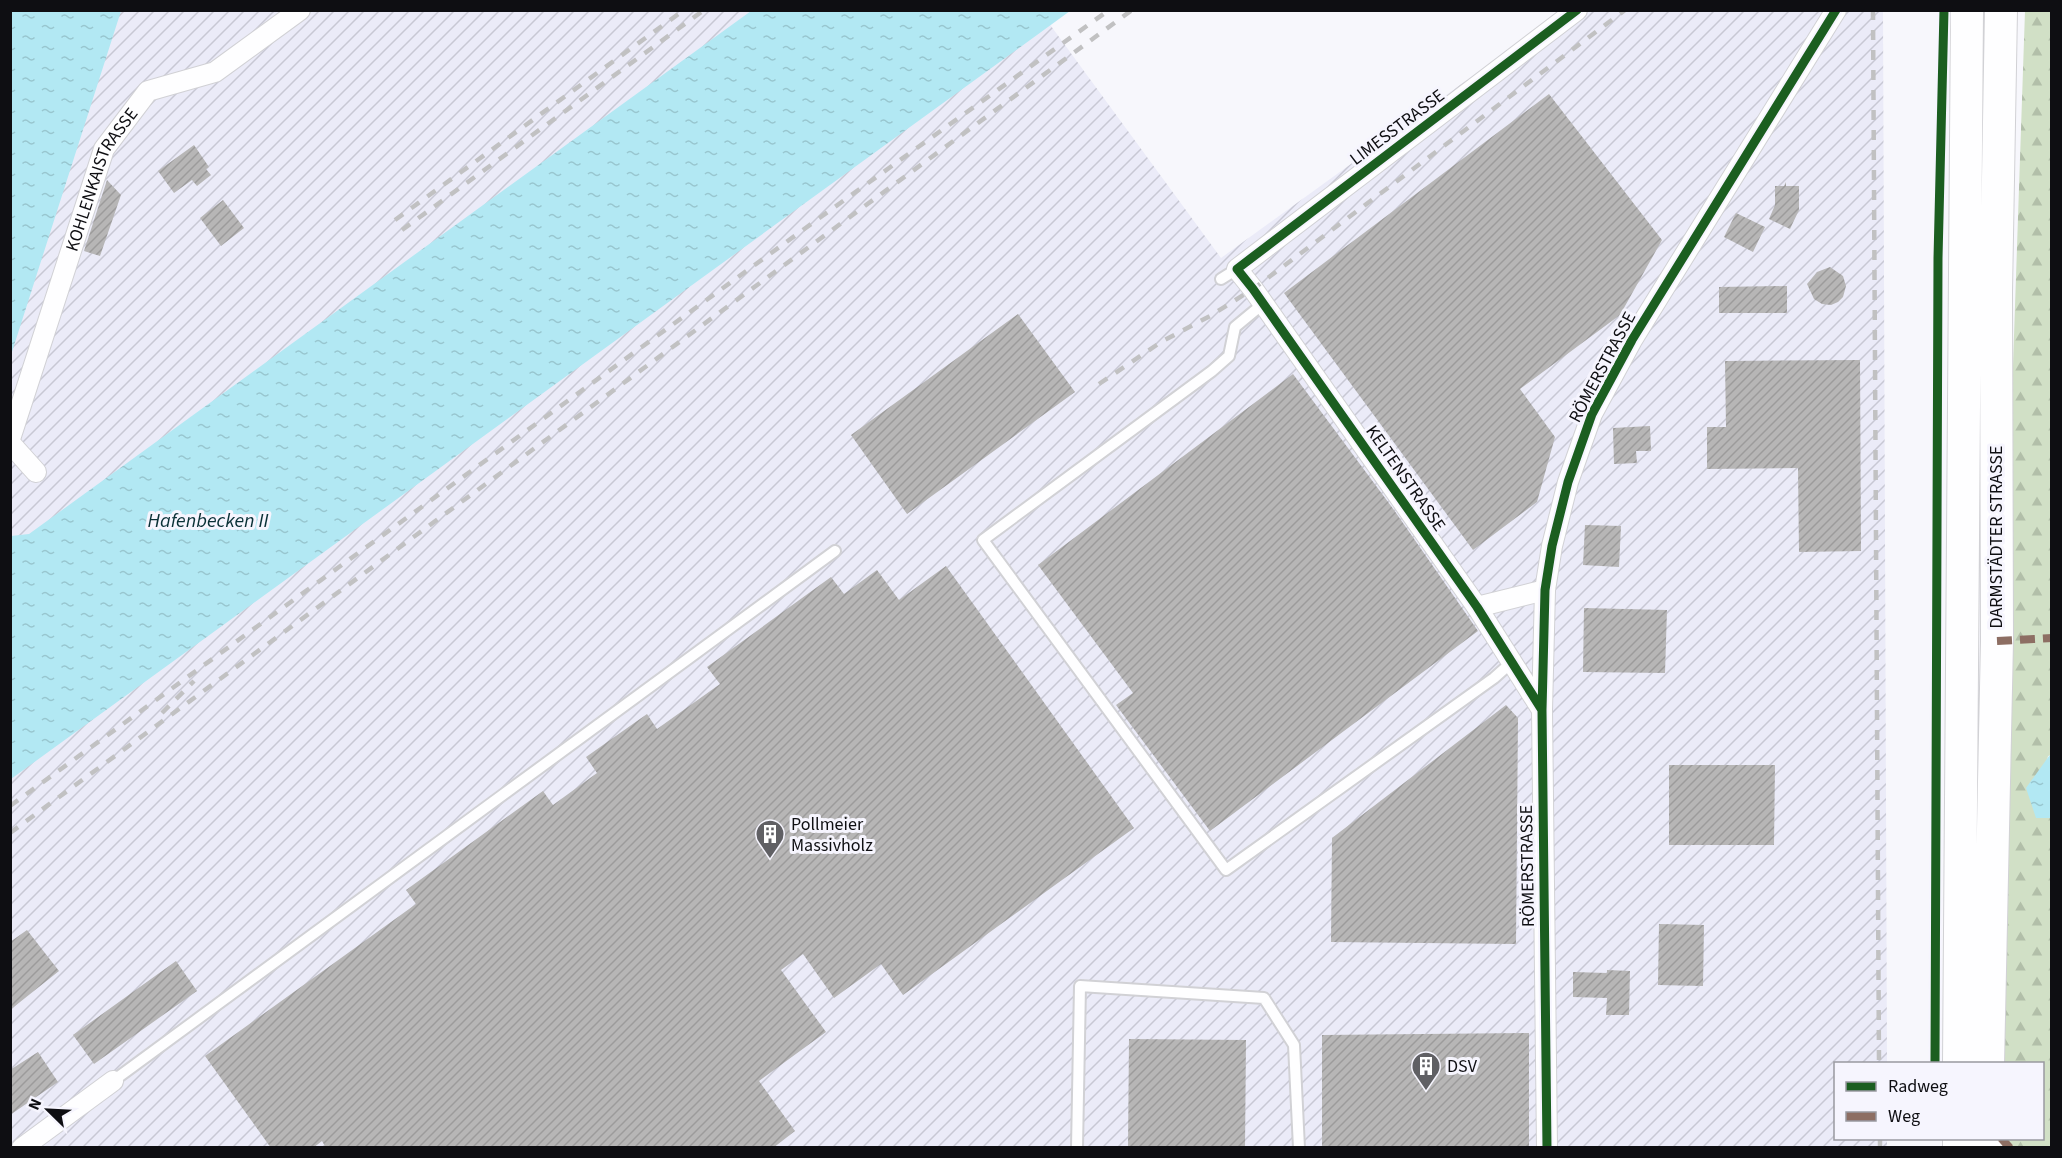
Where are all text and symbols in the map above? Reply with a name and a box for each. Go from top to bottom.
street label: LIMESSTRASSE [1345,83,1450,171]
street label: KOHLENKAISTRASSE [60,103,144,255]
street label: RÖMERSTRASSE [1563,307,1642,427]
street label: KELTENSTRASSE [1360,420,1452,536]
street label: DARMSTÄDTER STRASSE [1984,446,2009,628]
water label: Hafenbecken II [148,507,269,535]
street label: RÖMERSTRASSE [1514,805,1541,927]
place label: Pollmeier Massivholz [791,812,873,858]
building icon: Pollmeier Massivholz [754,818,786,860]
building icon: DSV [1410,1050,1442,1092]
place label: DSV [1447,1054,1478,1079]
legend [1834,1062,2044,1140]
text: Radweg [1888,1074,1948,1099]
north arrow [18,1080,78,1140]
text: N [23,1095,47,1114]
text: Weg [1888,1104,1920,1129]

